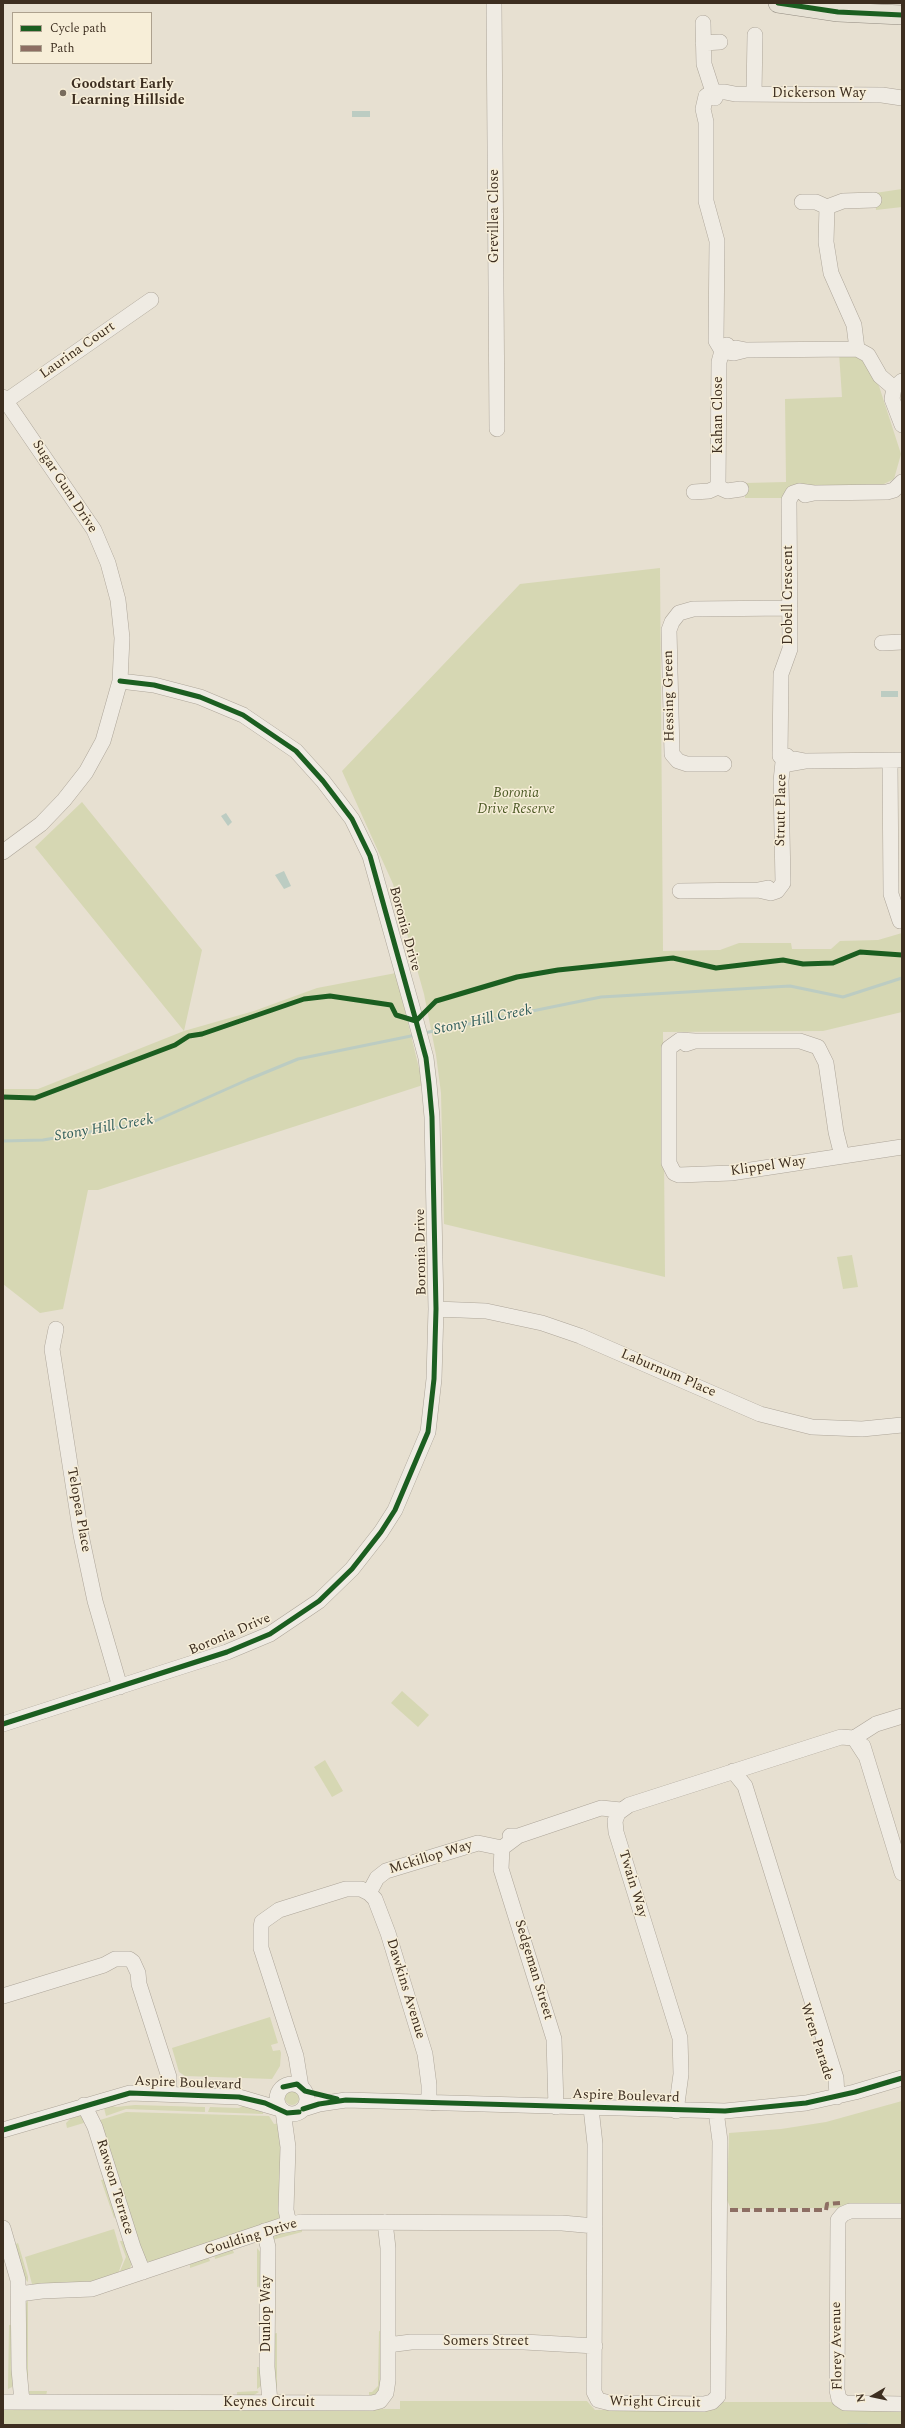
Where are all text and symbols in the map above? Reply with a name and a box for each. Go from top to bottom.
legend [12,12,152,64]
text: Cycle path [50,19,107,38]
text: Path [50,39,75,58]
place label: Goodstart Early Learning Hillside [71,77,185,110]
street label: Dickerson Way [772,86,866,102]
marker: Goodstart Early Learning Hillside [58,88,68,98]
street label: Grevillea Close [487,169,503,263]
street label: Laurina Court [37,319,119,383]
street label: Kahan Close [711,376,727,454]
street label: Sugar Gum Drive [28,438,100,536]
street label: Dobell Crescent [781,545,797,645]
street label: Hessing Green [661,650,679,742]
street label: Strutt Place [773,773,791,847]
park label: Boronia Drive Reserve [477,786,555,818]
street label: Boronia Drive [385,885,423,973]
water label: Stony Hill Creek [432,1002,534,1040]
water label: Stony Hill Creek [53,1111,155,1147]
street label: Klippel Way [729,1153,807,1181]
street label: Boronia Drive [413,1208,431,1296]
street label: Laburnum Place [618,1346,718,1402]
street label: Telopea Place [62,1466,94,1554]
street label: Boronia Drive [187,1610,273,1660]
street label: Mckillop Way [387,1837,475,1879]
street label: Twain Way [614,1848,650,1920]
street label: Sedgeman Street [510,1918,556,2022]
street label: Dawkins Avenue [382,1937,428,2041]
street label: Wren Parade [796,2001,836,2083]
street label: Aspire Boulevard [134,2074,242,2094]
street label: Aspire Boulevard [572,2087,680,2107]
street label: Rawson Terrace [91,2137,137,2237]
street label: Goulding Drive [203,2216,299,2260]
street label: Dunlop Way [259,2276,275,2352]
street label: Florey Avenue [829,2301,847,2391]
street label: Somers Street [443,2334,529,2350]
north arrow [853,2376,893,2416]
text: N [852,2392,870,2404]
street label: Wright Circuit [609,2394,701,2412]
street label: Keynes Circuit [223,2395,315,2411]

